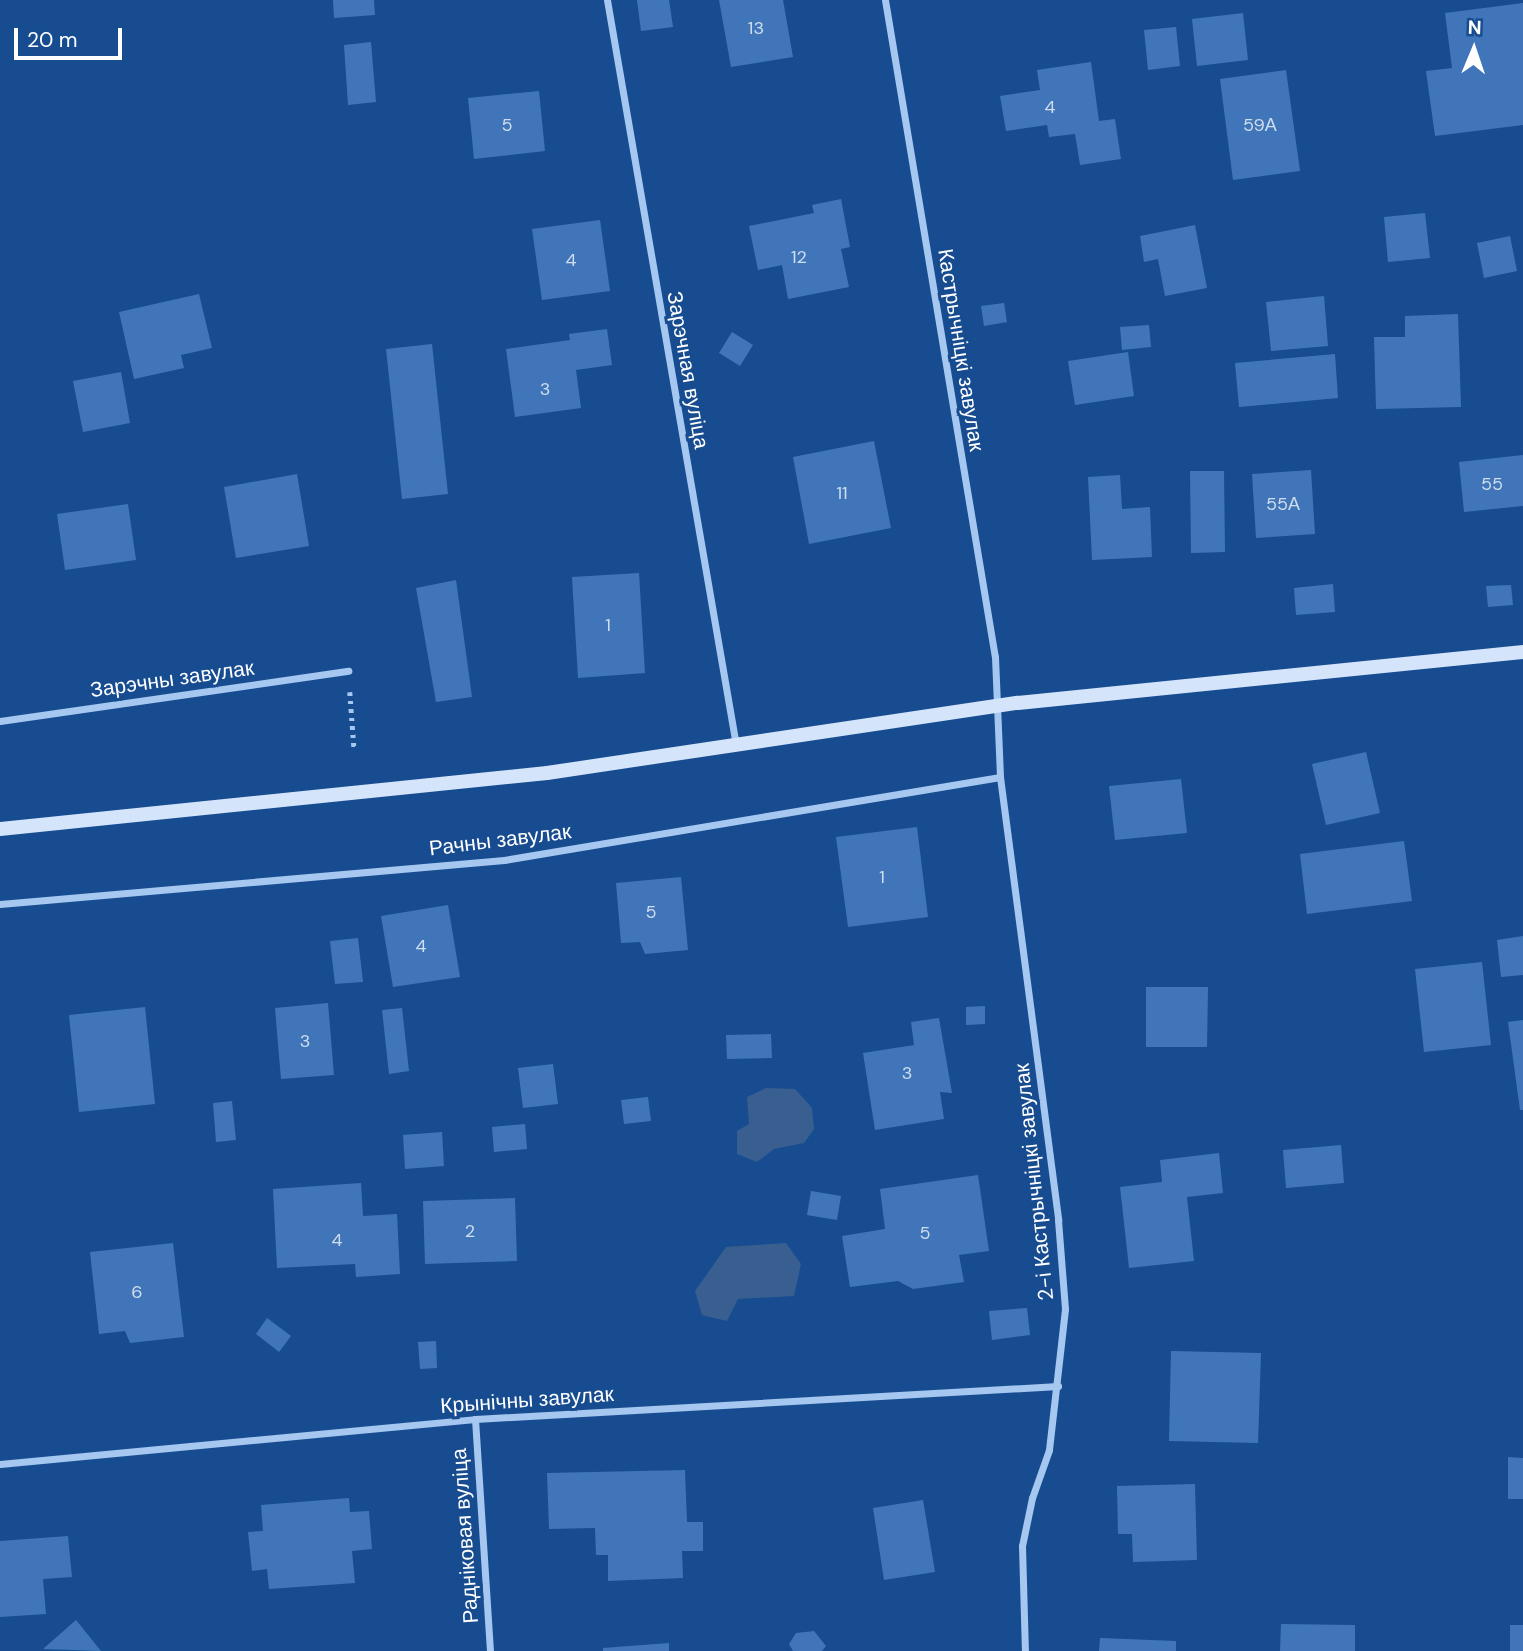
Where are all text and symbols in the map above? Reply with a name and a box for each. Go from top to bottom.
scale bar [18,14,126,58]
north arrow [1439,14,1509,84]
text: N [1467,15,1482,40]
house number: 13 [748,17,764,39]
text: 20 m [27,26,78,54]
house number: 4 [1045,96,1055,118]
house number: 5 [502,114,512,136]
house number: 59А [1243,114,1277,136]
house number: 12 [791,246,807,268]
street label: Кастрычніцкі завулак [933,247,989,453]
house number: 4 [566,249,576,271]
street label: Зарэчная вуліца [662,289,714,451]
house number: 3 [540,378,550,400]
house number: 55 [1481,473,1503,495]
house number: 11 [836,482,848,504]
house number: 55А [1266,493,1300,515]
house number: 1 [605,614,611,636]
street label: Зарэчны завулак [88,655,256,703]
street label: Рачны завулак [428,819,572,861]
house number: 1 [879,866,885,888]
house number: 5 [646,901,656,923]
house number: 4 [416,935,426,957]
house number: 3 [300,1030,310,1052]
house number: 3 [902,1062,912,1084]
street label: 2-і Кастрычніцкі завулак [1009,1062,1059,1302]
house number: 2 [465,1220,475,1242]
house number: 5 [920,1222,930,1244]
house number: 4 [332,1229,342,1251]
house number: 6 [131,1281,143,1303]
street label: Крынічны завулак [440,1381,614,1419]
street label: Радніковая вуліца [446,1448,484,1624]

